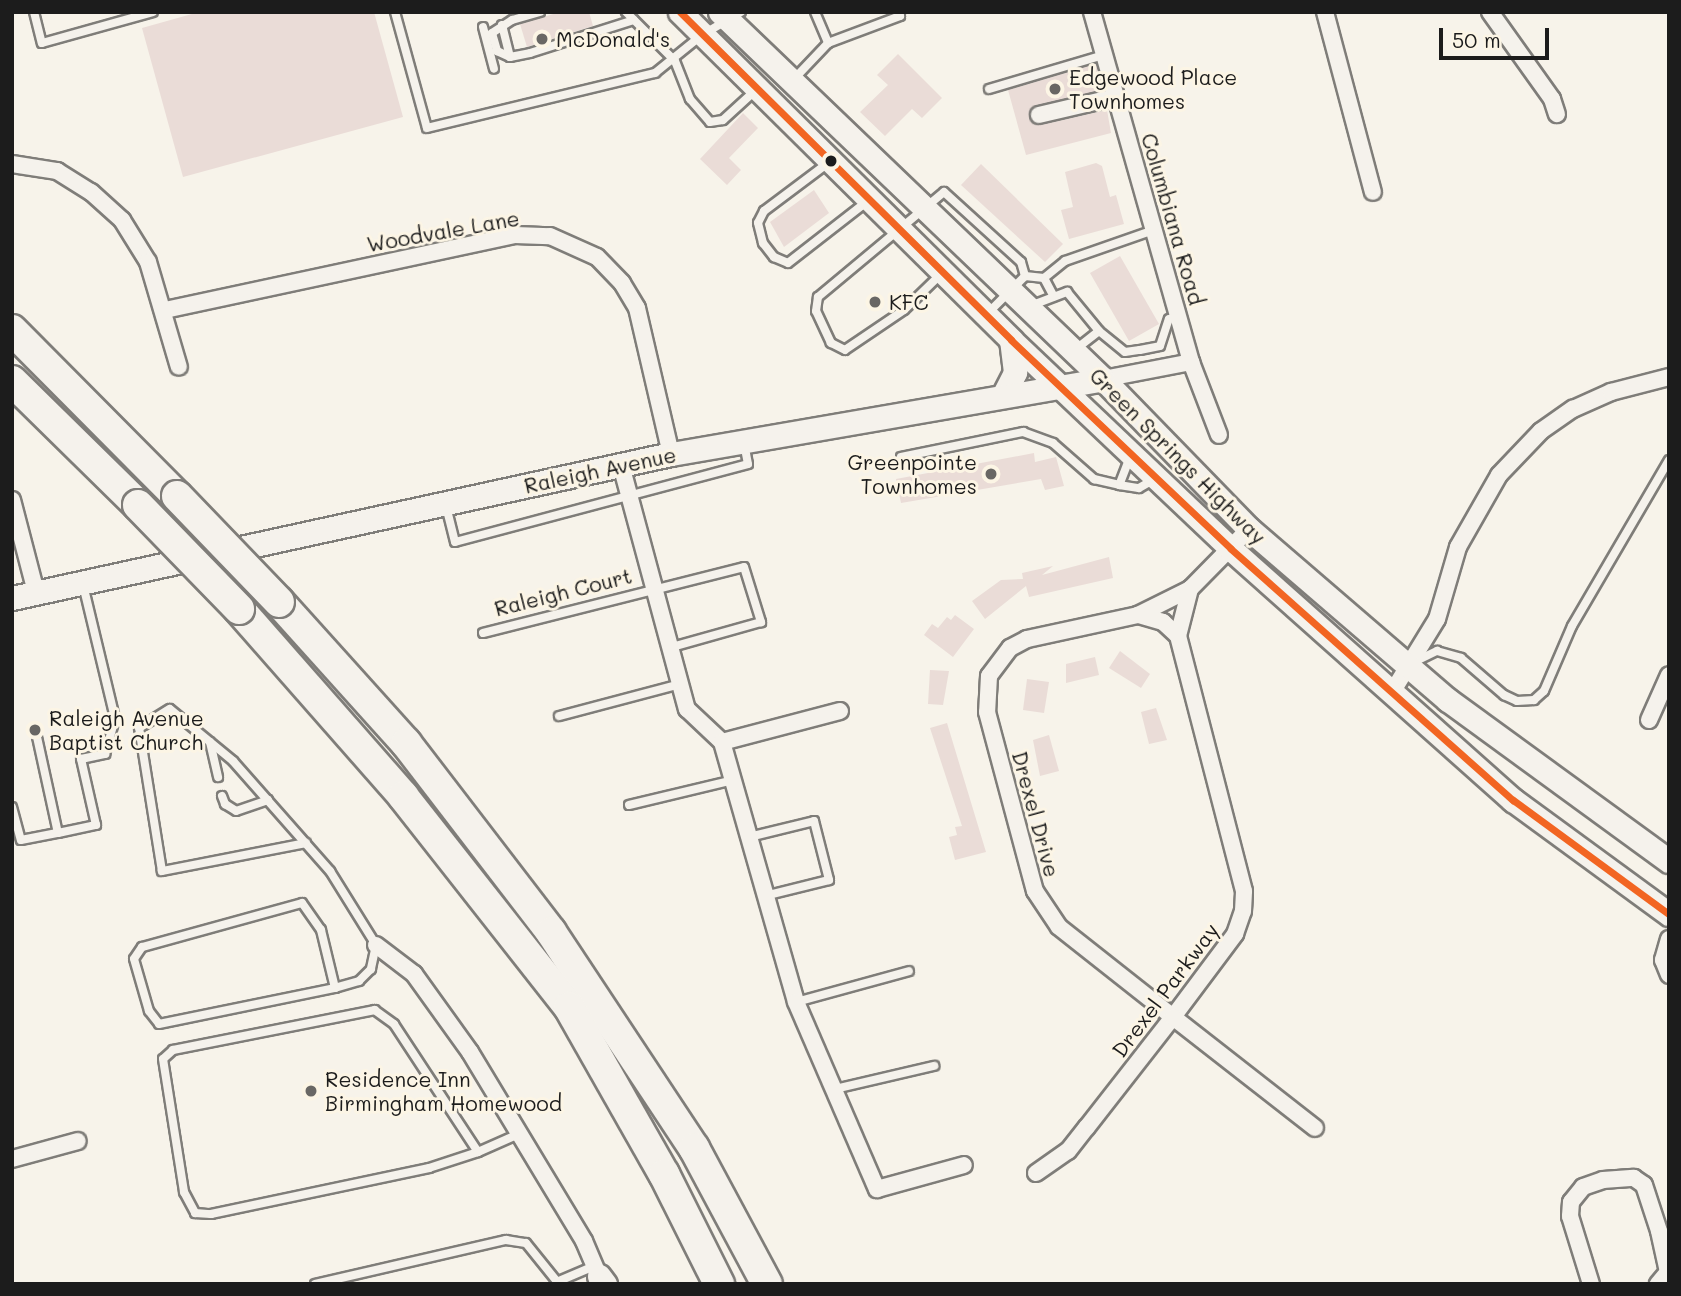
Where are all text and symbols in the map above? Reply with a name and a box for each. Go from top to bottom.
scale bar [1443,14,1553,58]
place label: McDonald's [556,26,670,52]
text: 50 m [1452,26,1501,53]
marker: McDonald's [534,31,550,47]
place label: Edgewood Place Townhomes [1069,64,1237,114]
marker: Edgewood Place Townhomes [1047,81,1063,97]
street label: Columbiana Road [1136,130,1210,308]
unlabelled marker [824,154,838,168]
street label: Woodvale Lane [365,205,521,257]
place label: KFC [889,289,928,315]
marker: KFC [867,294,883,310]
street label: Green Springs Highway [1085,363,1271,549]
street label: Raleigh Avenue [522,442,678,498]
place label: Greenpointe Townhomes [848,449,977,499]
marker: Greenpointe Townhomes [983,466,999,482]
street label: Raleigh Court [492,563,634,621]
place label: Raleigh Avenue Baptist Church [49,705,204,755]
marker: Raleigh Avenue Baptist Church [27,722,43,738]
street label: Drexel Drive [1007,748,1065,880]
street label: Drexel Parkway [1106,918,1224,1062]
place label: Residence Inn Birmingham Homewood [325,1066,562,1116]
marker: Residence Inn Birmingham Homewood [303,1083,319,1099]

